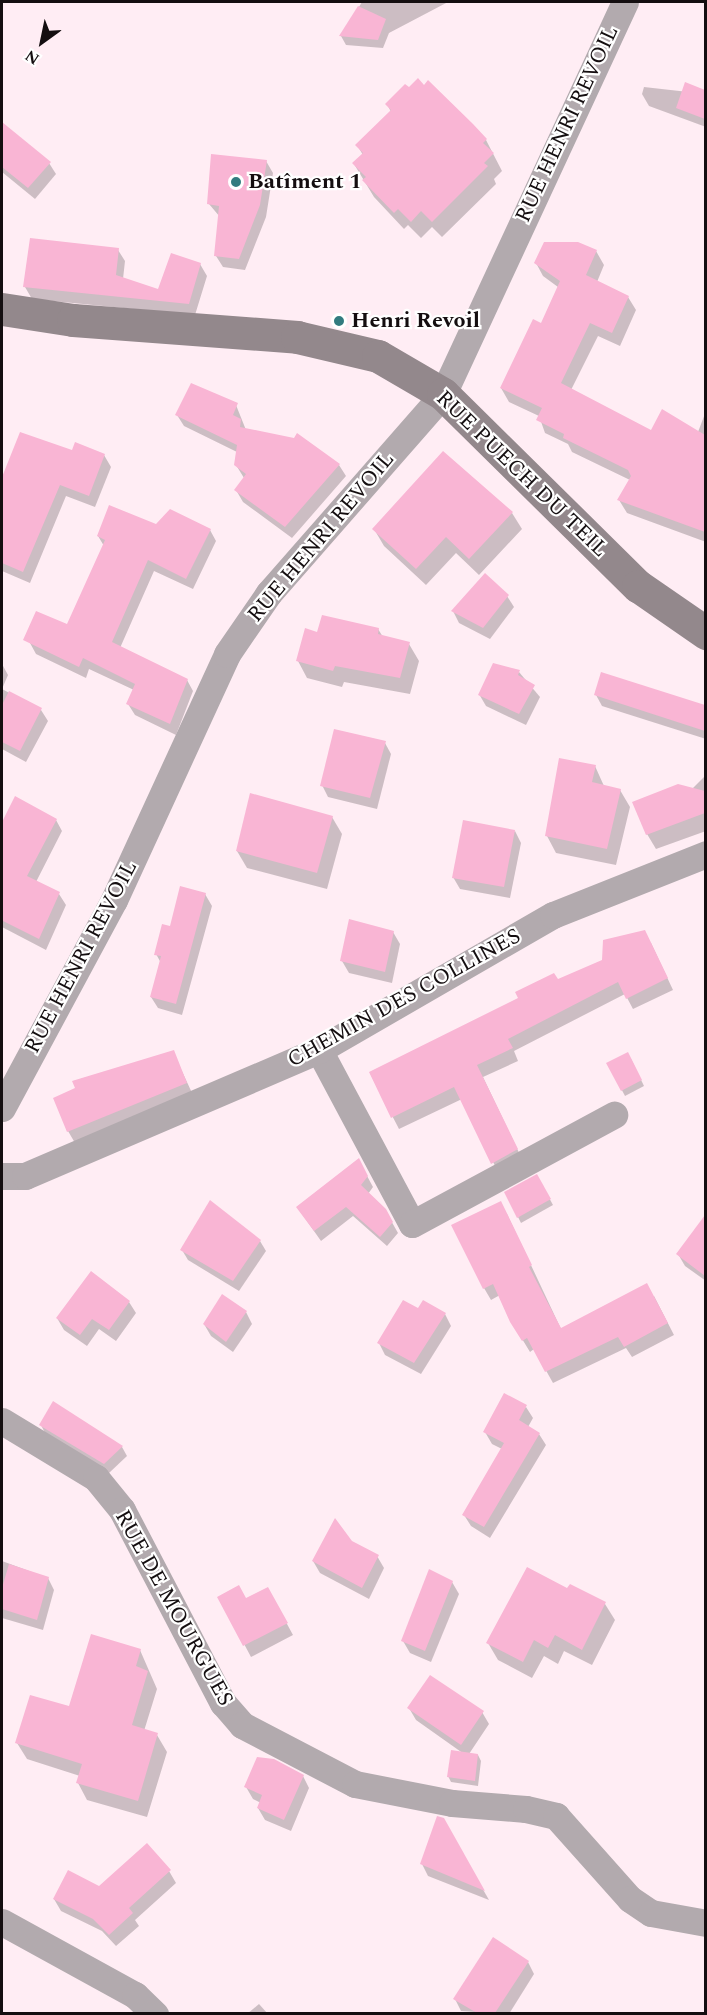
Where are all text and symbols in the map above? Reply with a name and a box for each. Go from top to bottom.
north arrow [12,12,72,72]
street label: RUE HENRI REVOIL [510,21,624,227]
text: N [20,43,44,71]
place label: Batîment 1 [248,169,362,195]
marker: Batîment 1 [229,175,243,189]
place label: Henri Revoil [351,308,480,334]
marker: Henri Revoil [332,314,346,328]
street label: RUE PUECH DU TEIL [431,385,613,563]
street label: RUE HENRI REVOIL [242,446,400,628]
street label: RUE HENRI REVOIL [19,856,143,1058]
street label: CHEMIN DES COLLINES [283,923,525,1073]
street label: RUE DE MOURGUES [109,1505,239,1711]

